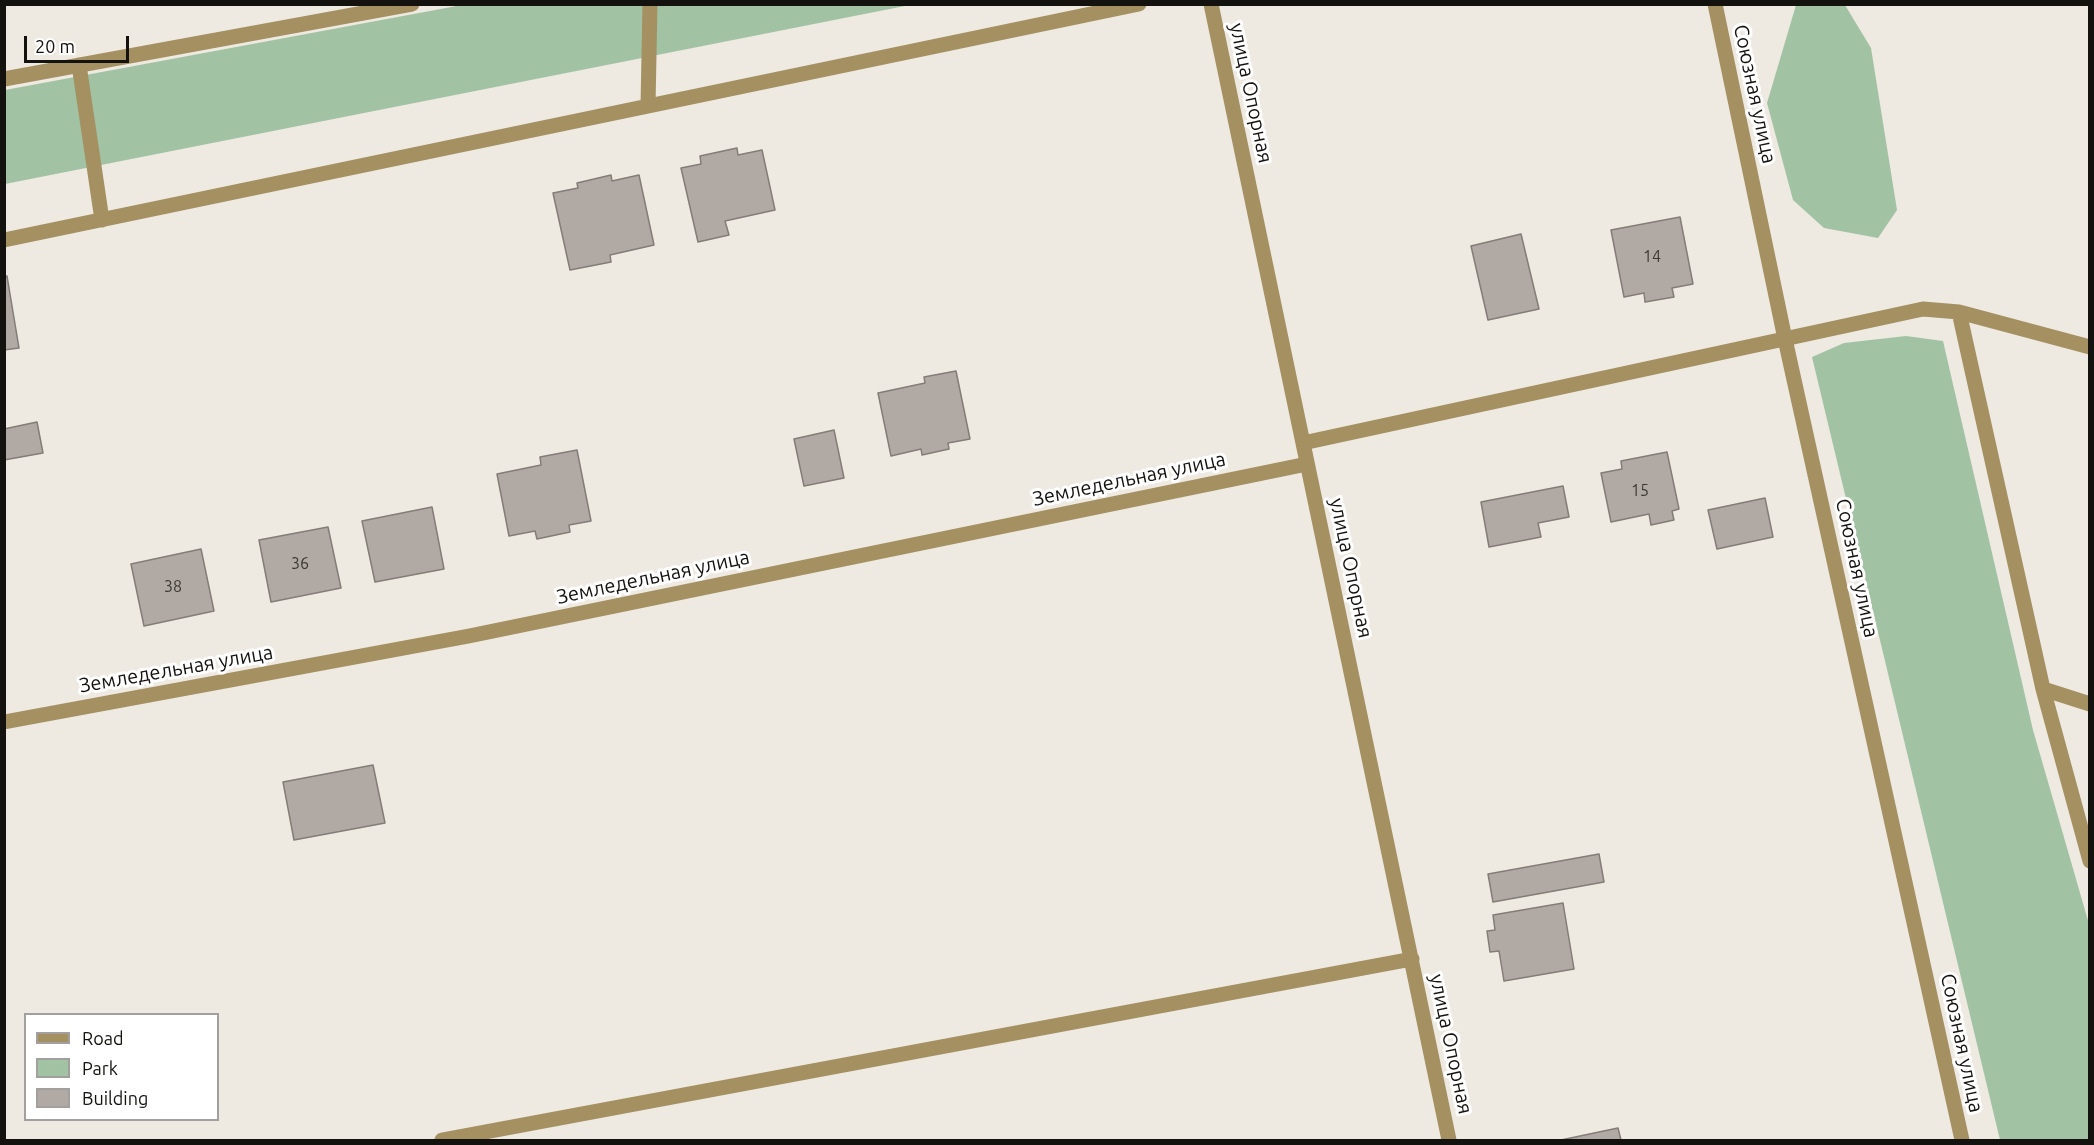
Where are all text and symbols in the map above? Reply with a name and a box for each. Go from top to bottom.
street label: улица Опорная [1224,21,1278,165]
street label: Союзная улица [1729,22,1781,166]
scale bar [27,24,132,62]
text: 20 m [35,36,75,56]
house number: 14 [1643,247,1661,267]
street label: Земледельная улица [1030,447,1228,511]
house number: 15 [1631,481,1649,501]
street label: улица Опорная [1324,496,1378,640]
street label: Союзная улица [1831,496,1883,640]
street label: Земледельная улица [554,545,752,609]
house number: 36 [291,554,309,574]
house number: 38 [164,577,182,597]
street label: Земледельная улица [77,640,275,698]
street label: Союзная улица [1936,971,1988,1115]
street label: улица Опорная [1424,972,1478,1116]
legend [24,1013,219,1121]
text: Road [82,1028,124,1048]
text: Park [82,1058,118,1078]
text: Building [82,1088,148,1108]

